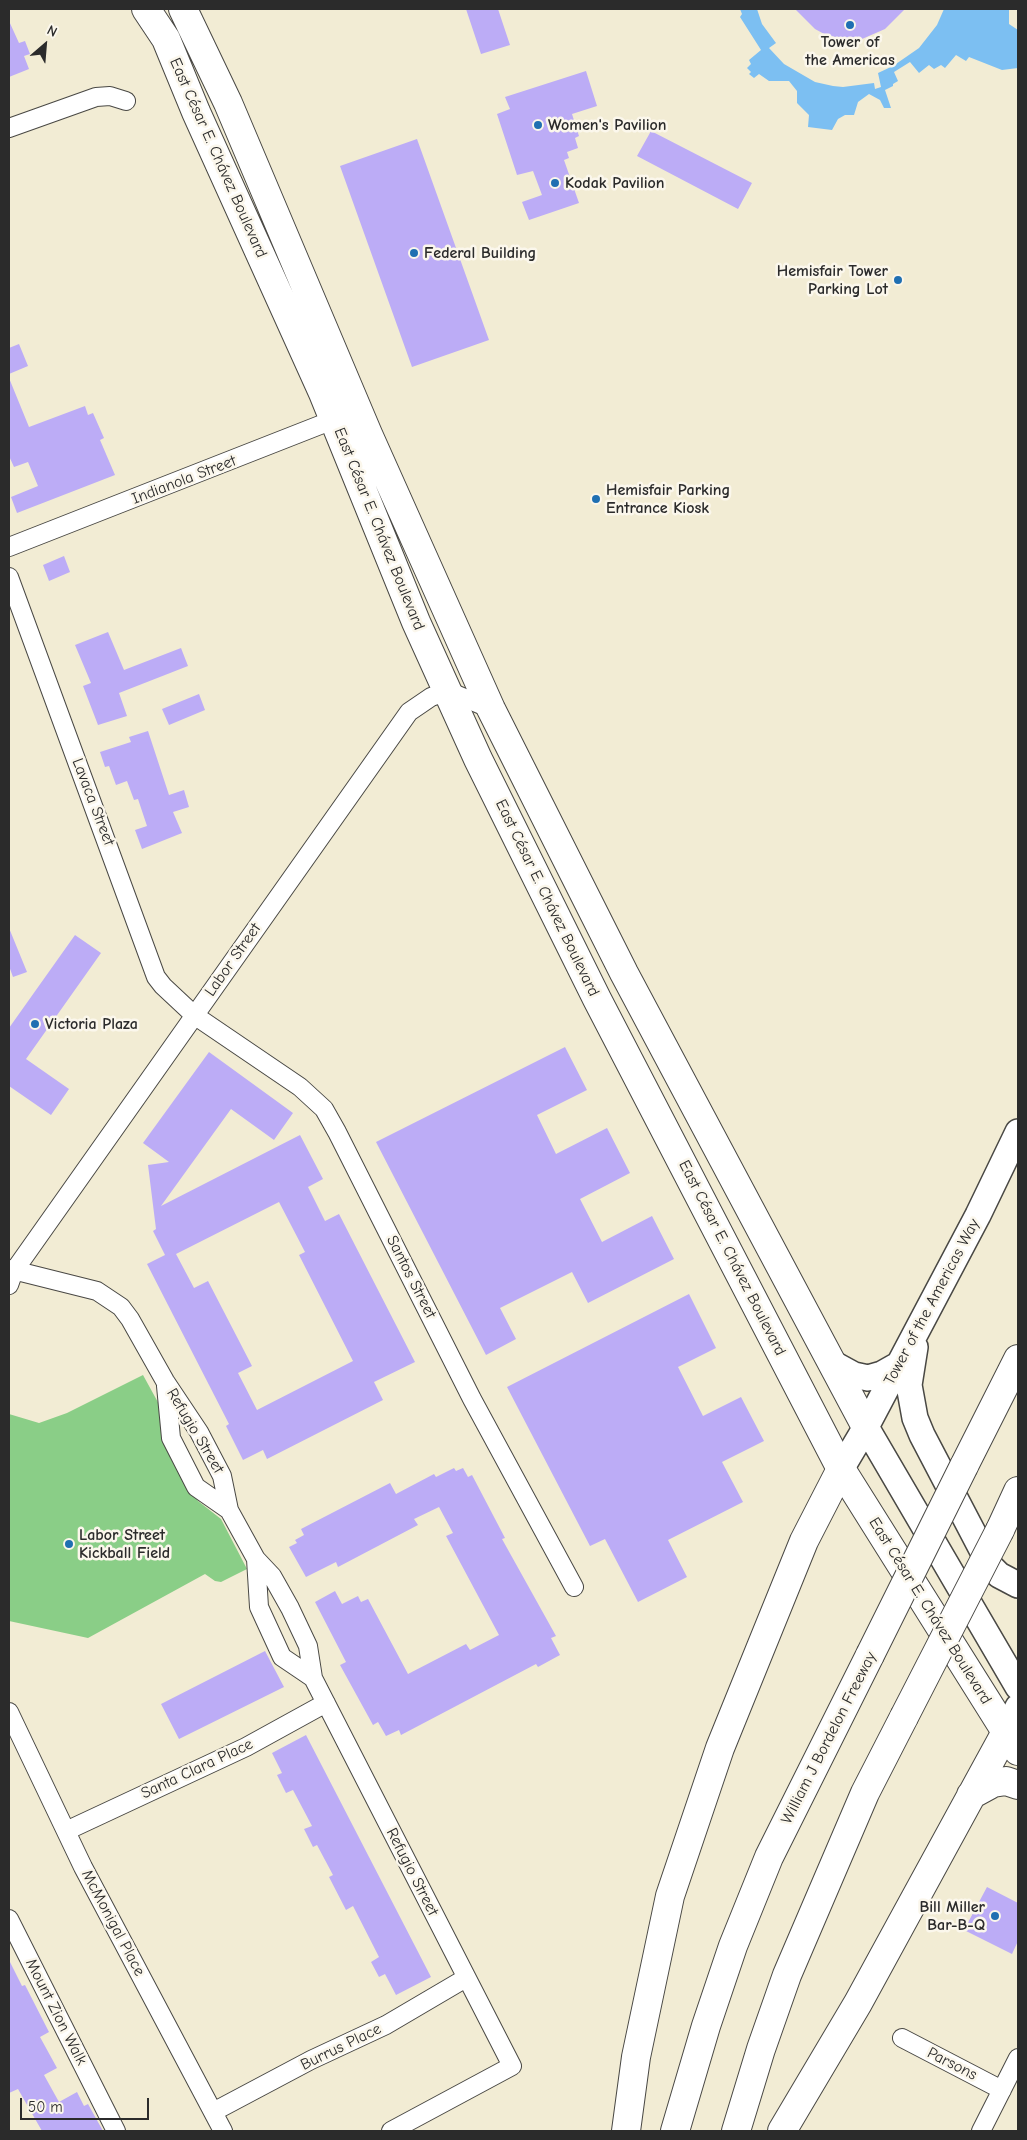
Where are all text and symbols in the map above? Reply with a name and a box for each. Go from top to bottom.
marker: Tower of the Americas [844,19,856,31]
north arrow [20,20,70,70]
text: N [44,22,60,41]
place label: Tower of the Americas [805,32,895,70]
street label: East César E. Chávez Boulevard [165,55,271,261]
place label: Women's Pavilion [548,115,667,135]
marker: Women's Pavilion [532,119,544,131]
place label: Kodak Pavilion [565,173,665,193]
marker: Kodak Pavilion [549,177,561,189]
place label: Federal Building [424,243,536,263]
marker: Federal Building [408,247,420,259]
place label: Hemisfair Tower Parking Lot [777,261,888,299]
marker: Hemisfair Tower Parking Lot [892,274,904,286]
street label: East César E. Chávez Boulevard [330,425,428,633]
street label: Indianola Street [129,451,239,509]
place label: Hemisfair Parking Entrance Kiosk [606,480,730,518]
marker: Hemisfair Parking Entrance Kiosk [590,493,602,505]
street label: Lavaca Street [68,756,118,848]
street label: East César E. Chávez Boulevard [491,796,603,1000]
street label: Labor Street [201,920,265,1000]
place label: Victoria Plaza [45,1014,138,1034]
marker: Victoria Plaza [29,1018,41,1030]
street label: East César E. Chávez Boulevard [674,1157,790,1359]
street label: Tower of the Americas Way [880,1216,984,1388]
street label: Santos Street [382,1232,440,1322]
street label: Refugio Street [162,1385,228,1477]
street label: East César E. Chávez Boulevard [864,1514,996,1708]
place label: Labor Street Kickball Field [79,1525,170,1563]
marker: Labor Street Kickball Field [63,1538,75,1550]
street label: William J Bordelon Freeway [777,1649,881,1827]
street label: Santa Clara Place [138,1735,256,1803]
street label: Refugio Street [382,1825,442,1919]
street label: McMonigal Place [77,1867,149,1979]
place label: Bill Miller Bar-B-Q [919,1897,985,1935]
marker: Bill Miller Bar-B-Q [989,1910,1001,1922]
street label: Mount Zion Walk [21,1956,91,2068]
street label: Burrus Place [298,2019,384,2075]
street label: Parsons [924,2043,980,2085]
scale bar [22,2088,151,2120]
text: 50 m [28,2098,63,2116]

